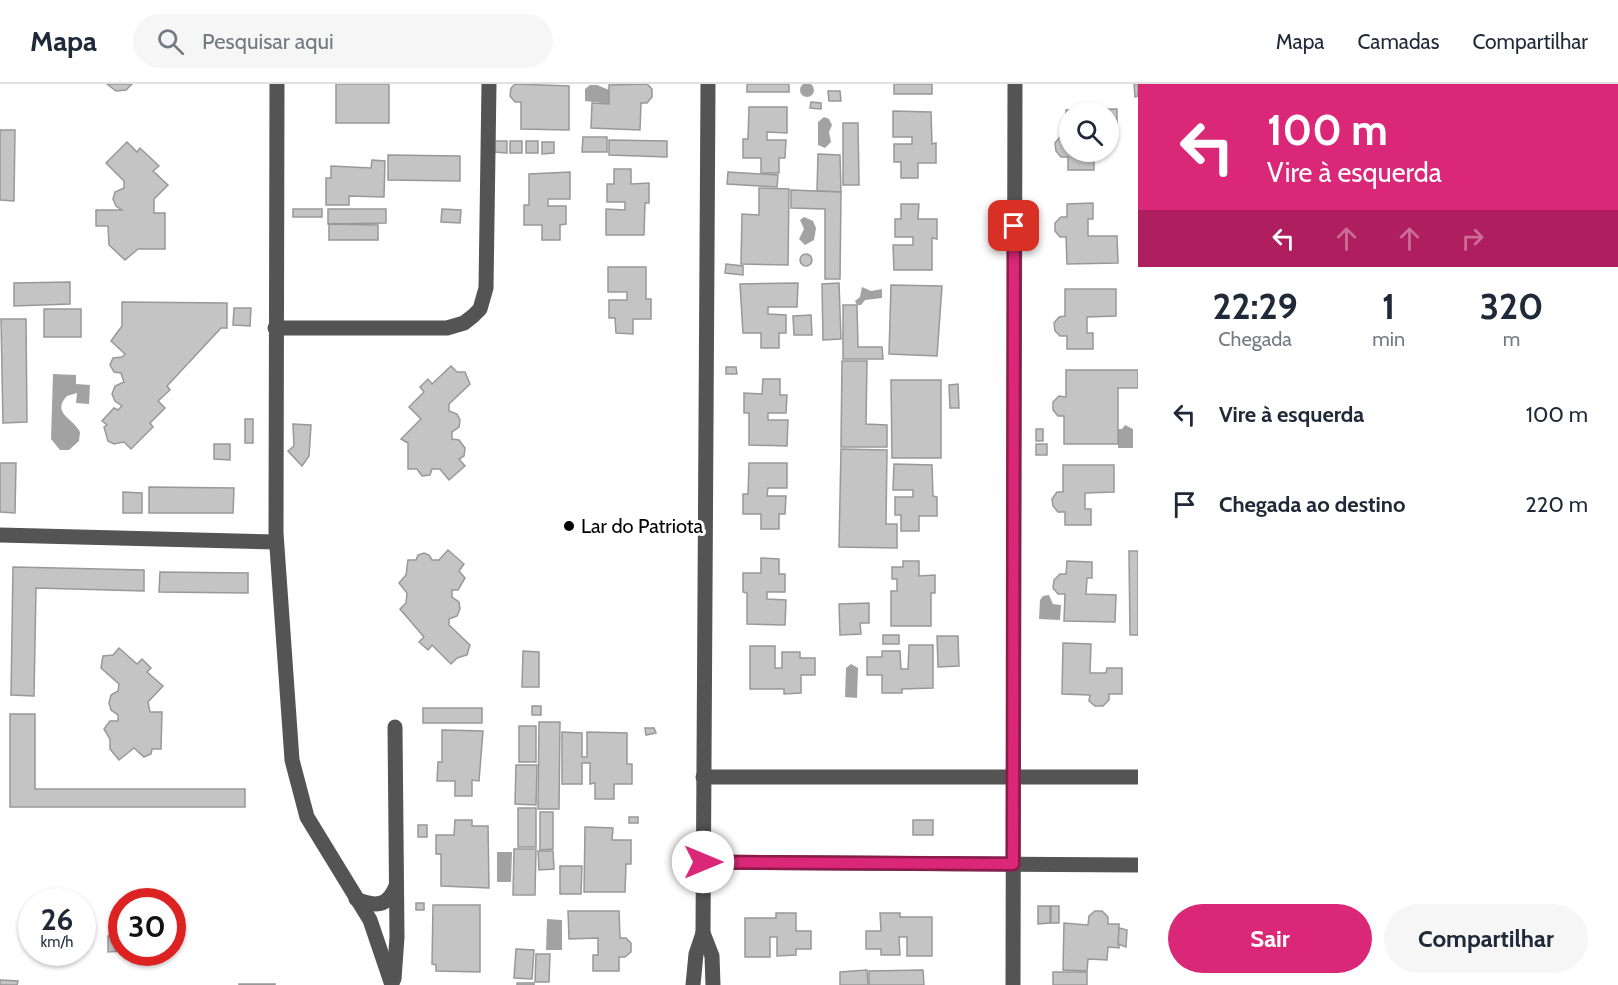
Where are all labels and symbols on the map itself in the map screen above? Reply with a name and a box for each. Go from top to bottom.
pin [988,200,1039,251]
place label: Lar do Patriota [581,514,703,538]
marker: Lar do Patriota [562,519,576,533]
position arrow [671,830,735,894]
speed limit sign: 30 [108,888,186,966]

